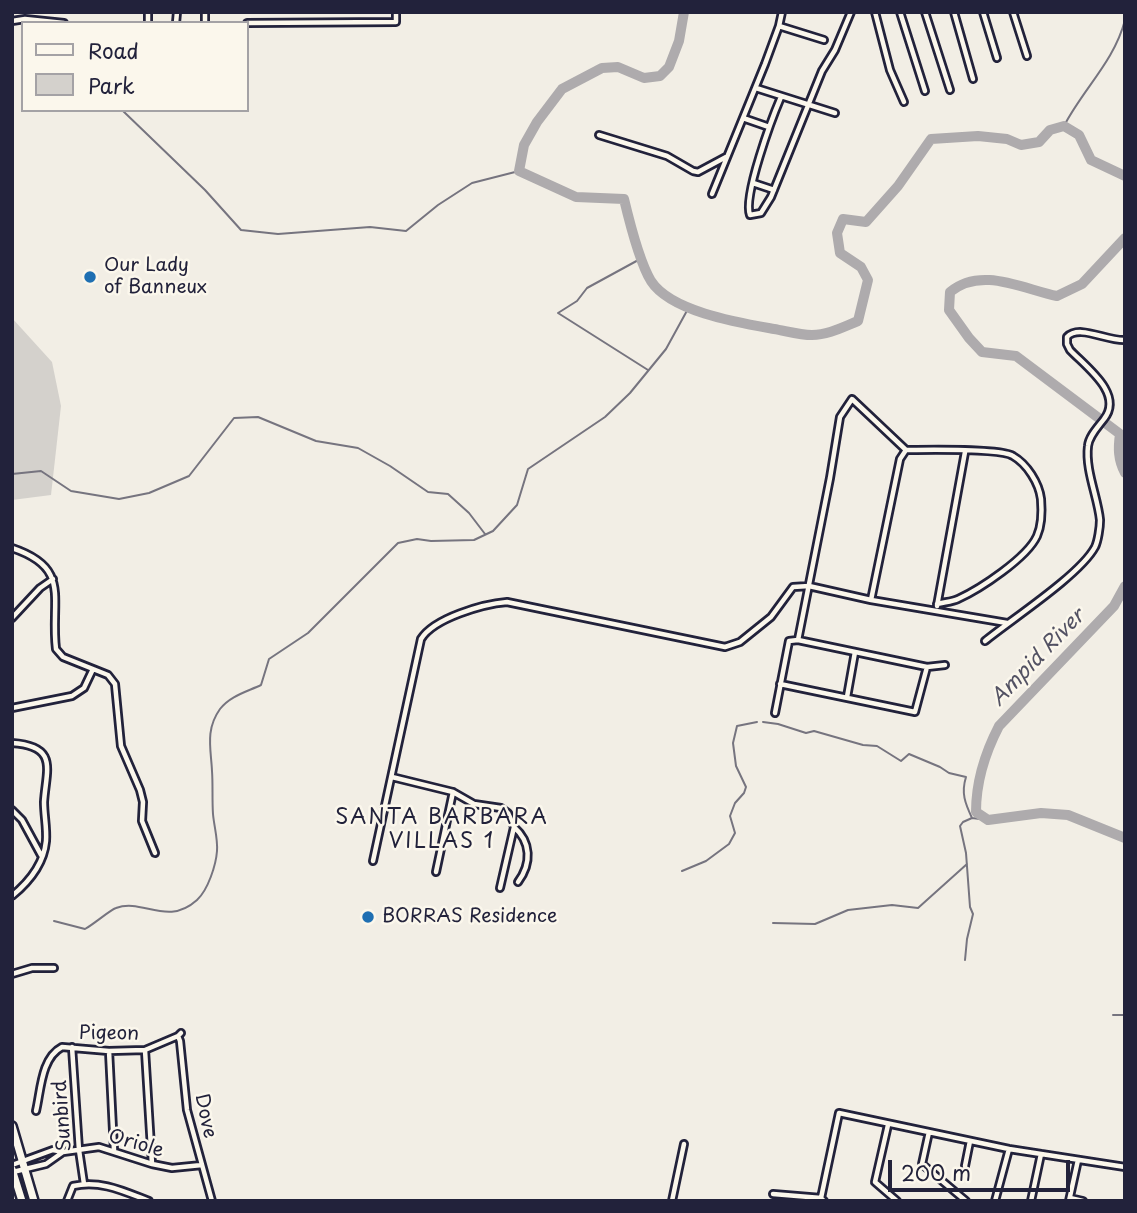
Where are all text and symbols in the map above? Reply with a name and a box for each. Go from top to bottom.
legend [21,21,248,112]
text: Road [88,34,139,66]
text: Park [88,69,135,101]
place label: Our Lady of Banneux [104,255,207,299]
marker: Our Lady of Banneux [82,269,98,285]
water label: Ampid River [986,604,1090,712]
district label: SANTA BARBARA VILLAS 1 [337,805,547,855]
place label: BORRAS Residence [382,906,557,928]
marker: BORRAS Residence [360,909,376,925]
street label: Pigeon [79,1022,139,1046]
street label: Sunbird [49,1079,77,1153]
street label: Dove [189,1092,221,1140]
street label: Oriole [106,1125,166,1163]
scale bar [892,1146,1074,1190]
text: 200 m [901,1156,971,1188]

